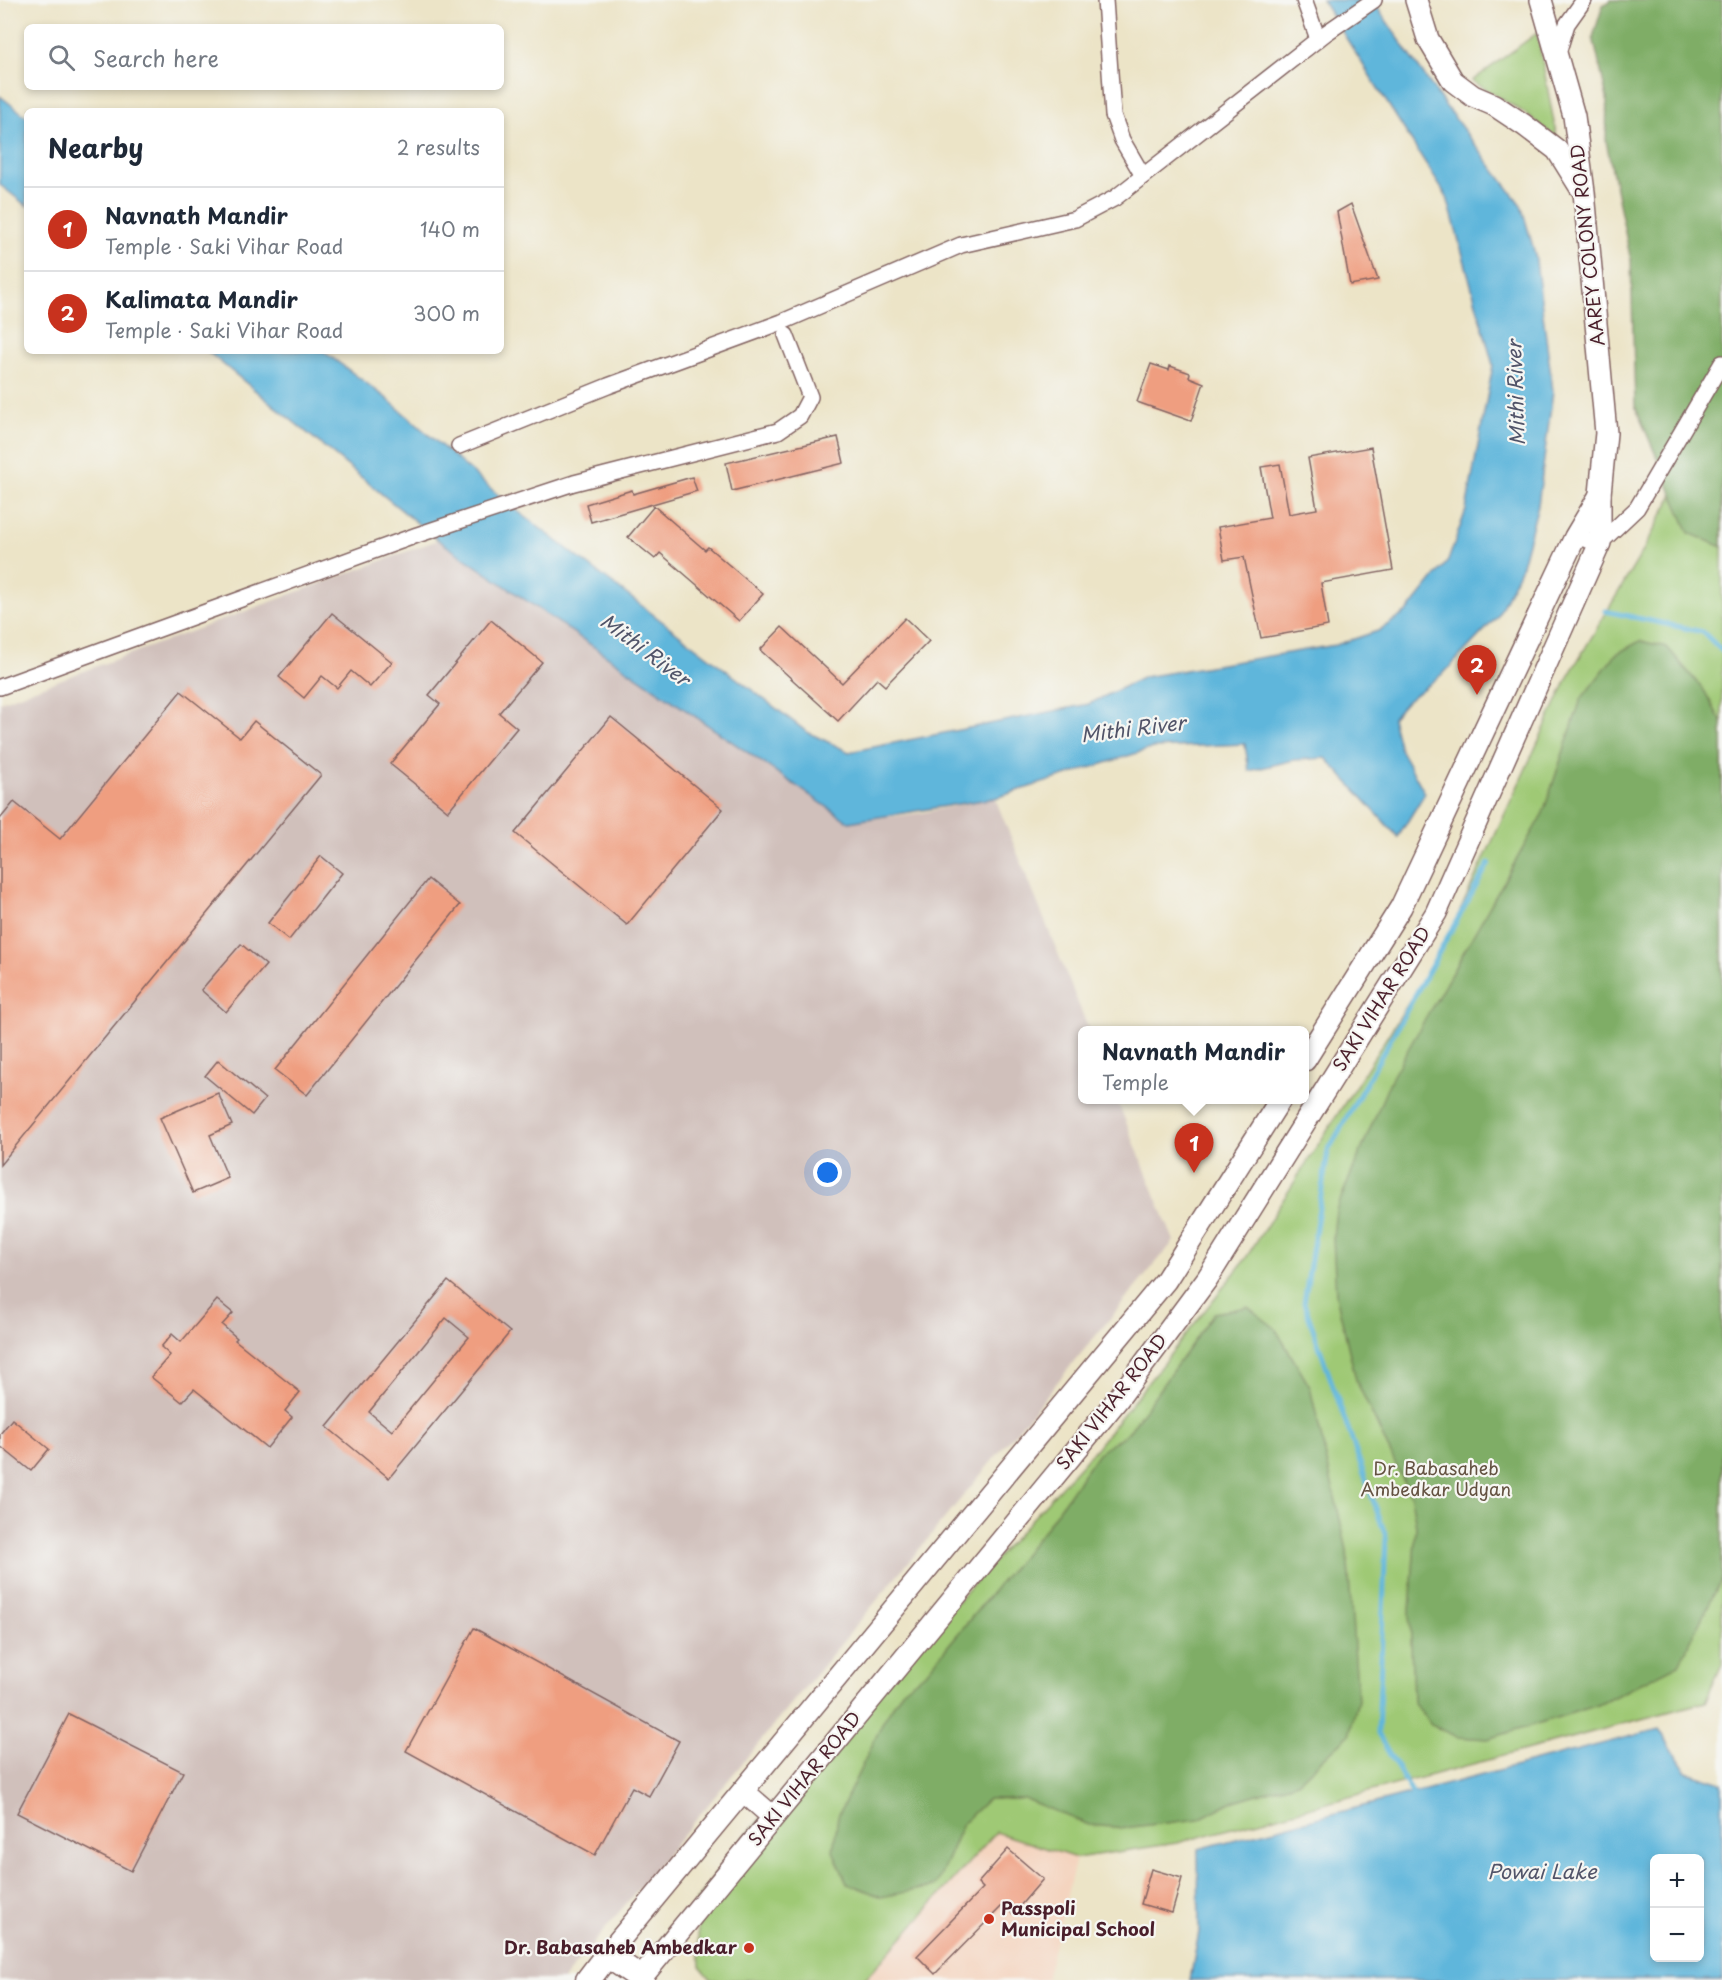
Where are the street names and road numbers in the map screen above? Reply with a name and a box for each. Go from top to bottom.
street label: AAREY COLONY ROAD [1562,143,1611,347]
street label: SAKI VIHAR ROAD [1325,920,1436,1076]
street label: SAKI VIHAR ROAD [1049,1327,1173,1475]
street label: SAKI VIHAR ROAD [741,1705,867,1851]

